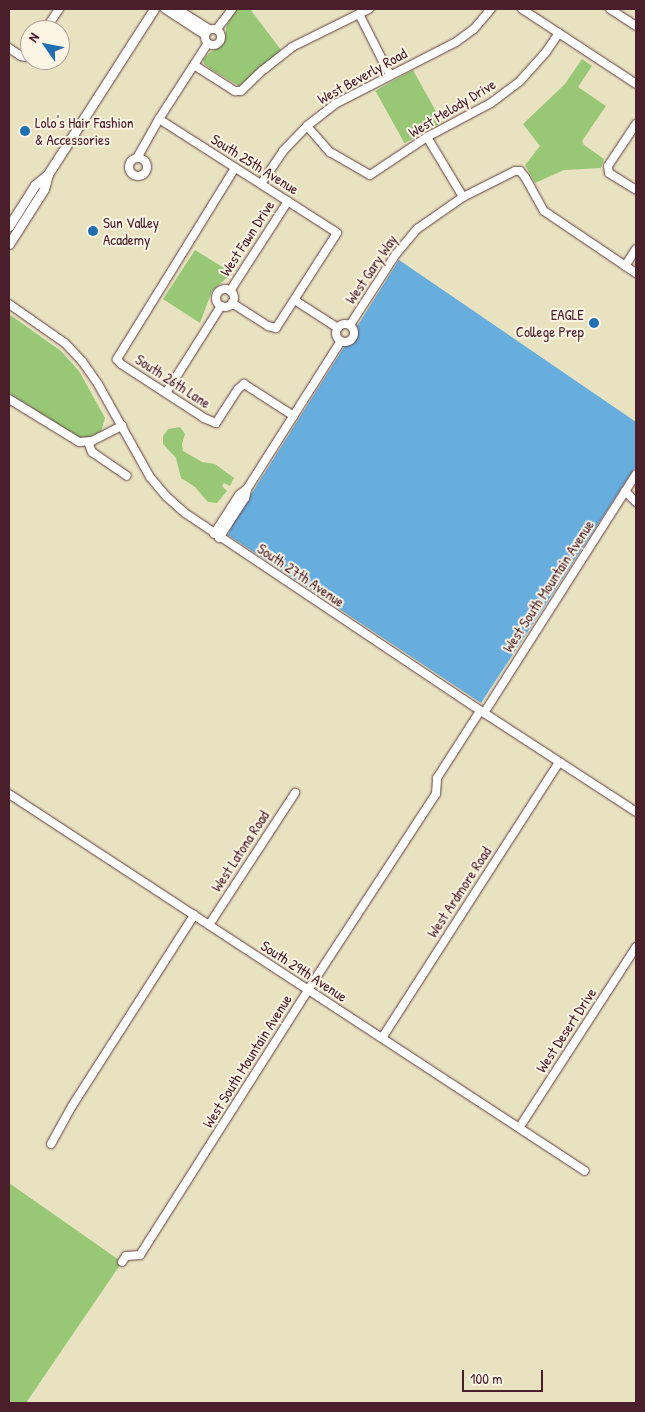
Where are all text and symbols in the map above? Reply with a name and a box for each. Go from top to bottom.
north arrow [20,20,70,70]
text: N [23,29,43,45]
street label: West Beverly Road [314,44,410,108]
street label: West Melody Drive [405,75,499,141]
place label: Lolo's Hair Fashion & Accessories [35,113,134,148]
marker: Lolo's Hair Fashion & Accessories [19,125,31,137]
street label: South 25th Avenue [208,130,302,198]
street label: West Fawn Drive [216,197,278,279]
place label: Sun Valley Academy [103,213,159,248]
marker: Sun Valley Academy [87,225,99,237]
street label: West Gary Way [341,231,401,307]
place label: EAGLE College Prep [516,305,584,340]
marker: EAGLE College Prep [588,317,600,329]
street label: South 26th Lane [132,350,214,412]
street label: West South Mountain Avenue [499,517,597,655]
street label: South 27th Avenue [254,539,348,611]
street label: West Latona Road [207,807,273,895]
street label: West Ardmore Road [423,843,495,941]
street label: South 29th Avenue [257,936,351,1006]
street label: West Desert Drive [532,984,600,1076]
street label: West South Mountain Avenue [199,991,295,1131]
scale bar [465,1360,546,1392]
text: 100 m [470,1368,503,1389]

